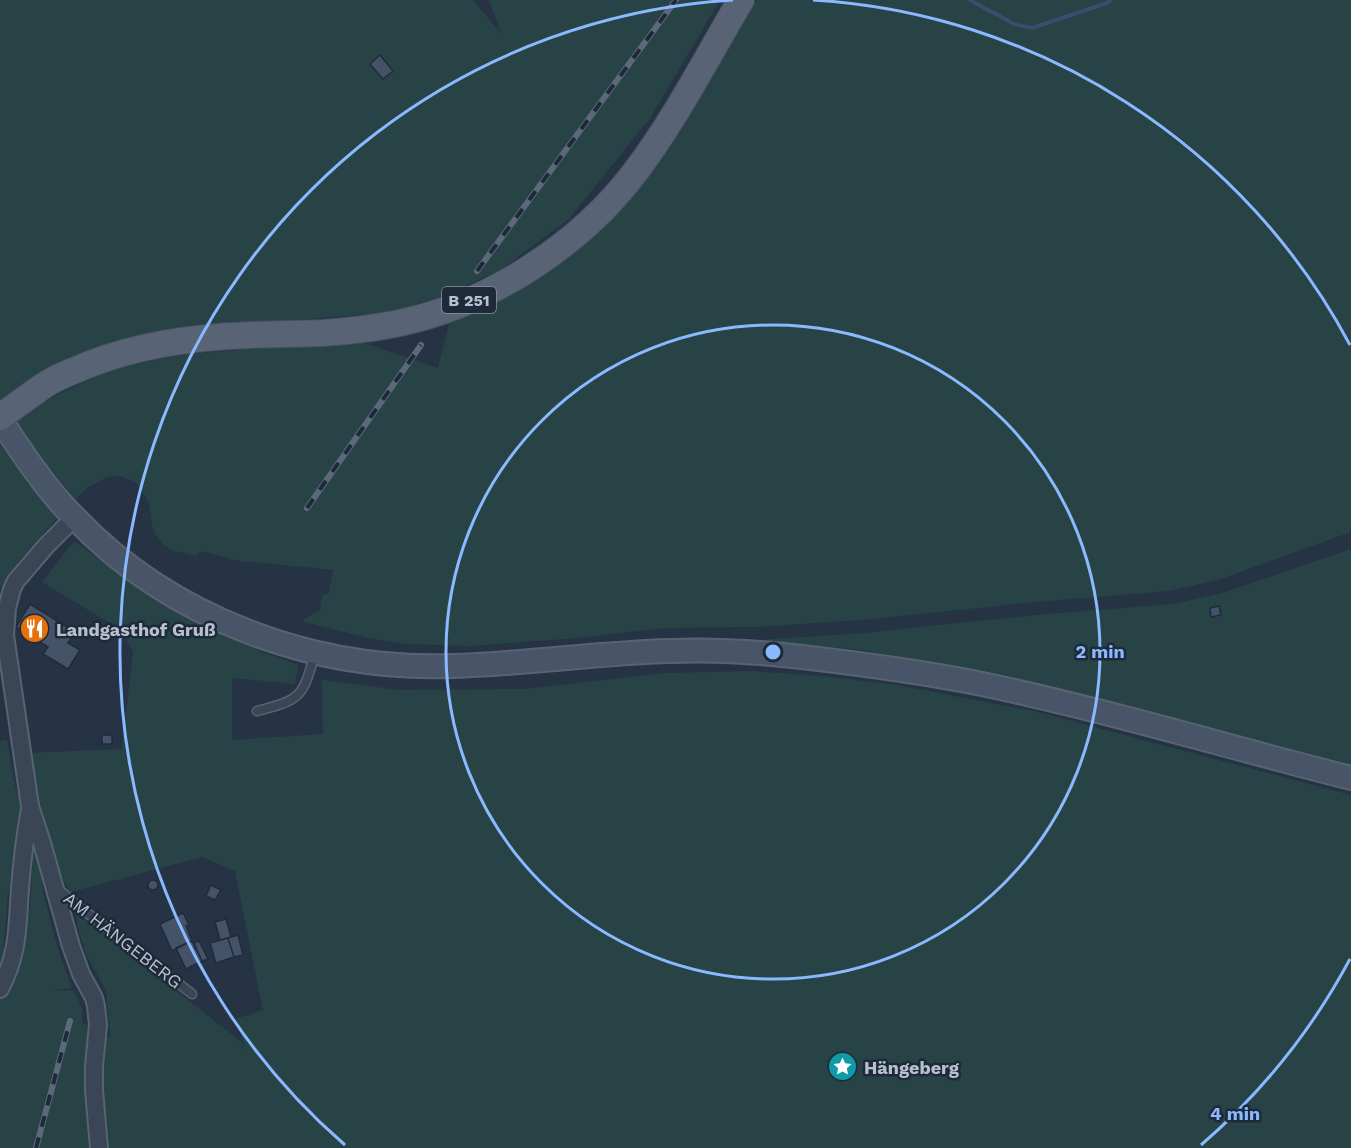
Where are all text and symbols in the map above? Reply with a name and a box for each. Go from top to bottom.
road number: B 251 [442,287,496,313]
restaurant icon: Landgasthof Gruß [19,613,51,645]
place label: Landgasthof Gruß [56,619,216,640]
text: 2 min [1075,641,1125,662]
centre of rings [763,642,783,662]
street label: AM HÄNGEBERG [60,887,186,993]
place icon: Hängeberg [827,1051,859,1083]
place label: Hängeberg [864,1057,960,1078]
text: 4 min [1210,1103,1260,1124]

